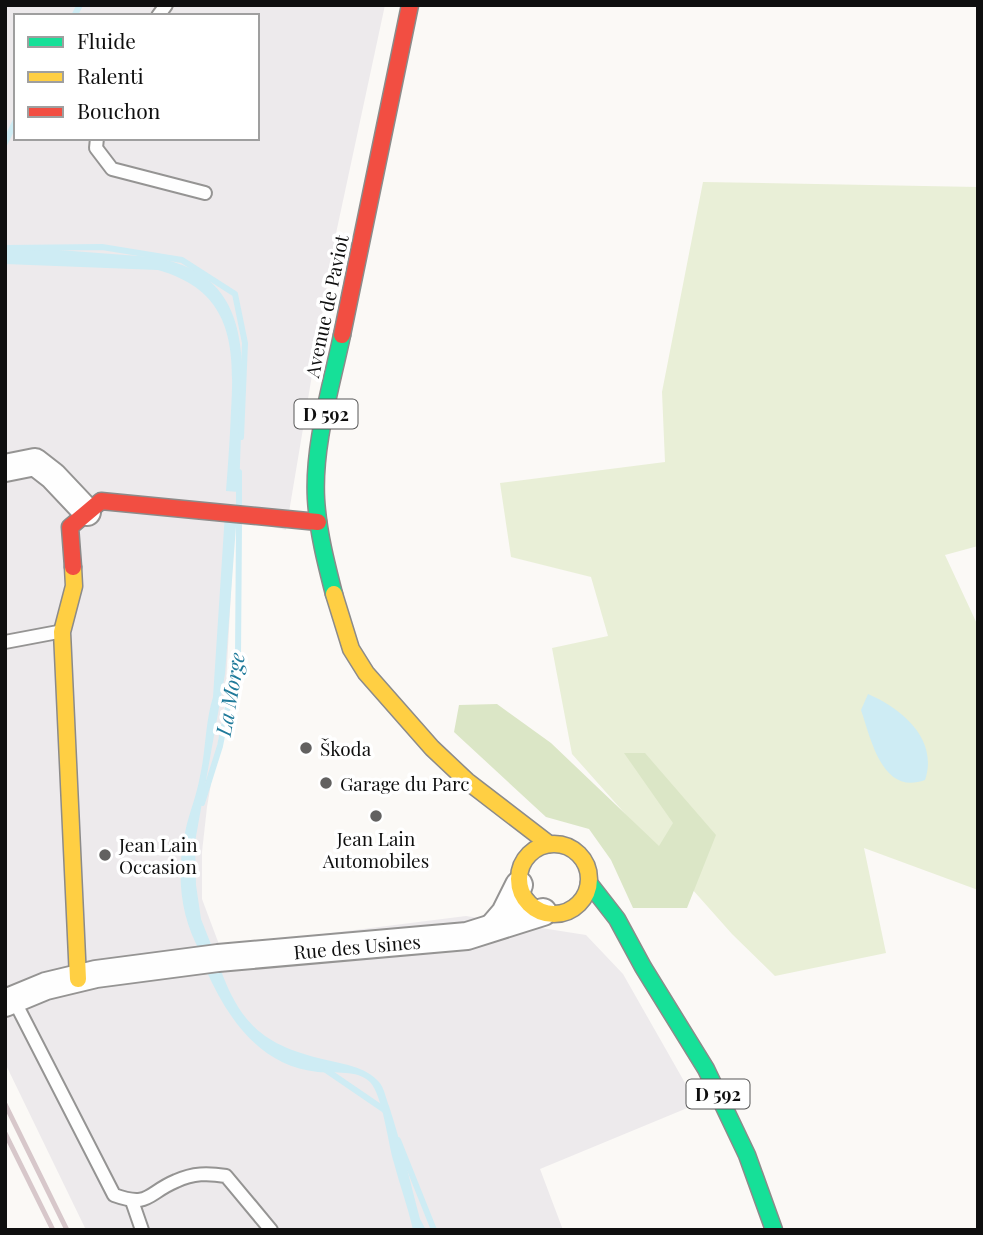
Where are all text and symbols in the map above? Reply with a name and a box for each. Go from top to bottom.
legend [14,14,259,140]
text: Fluide [77,26,136,54]
text: Ralenti [77,61,144,89]
text: Bouchon [77,96,161,124]
street label: Avenue de Paviot [298,232,354,381]
road number: D 592 [294,400,358,428]
water label: La Morge [208,650,250,739]
place label: Škoda [320,735,372,761]
marker: Škoda [298,740,314,756]
place label: Garage du Parc [340,770,469,796]
marker: Garage du Parc [318,775,334,791]
marker: Jean Lain Automobiles [368,808,384,824]
place label: Jean Lain Automobiles [322,825,429,873]
place label: Jean Lain Occasion [118,831,198,879]
marker: Jean Lain Occasion [97,847,113,863]
street label: Rue des Usines [292,927,422,965]
road number: D 592 [686,1079,750,1108]

